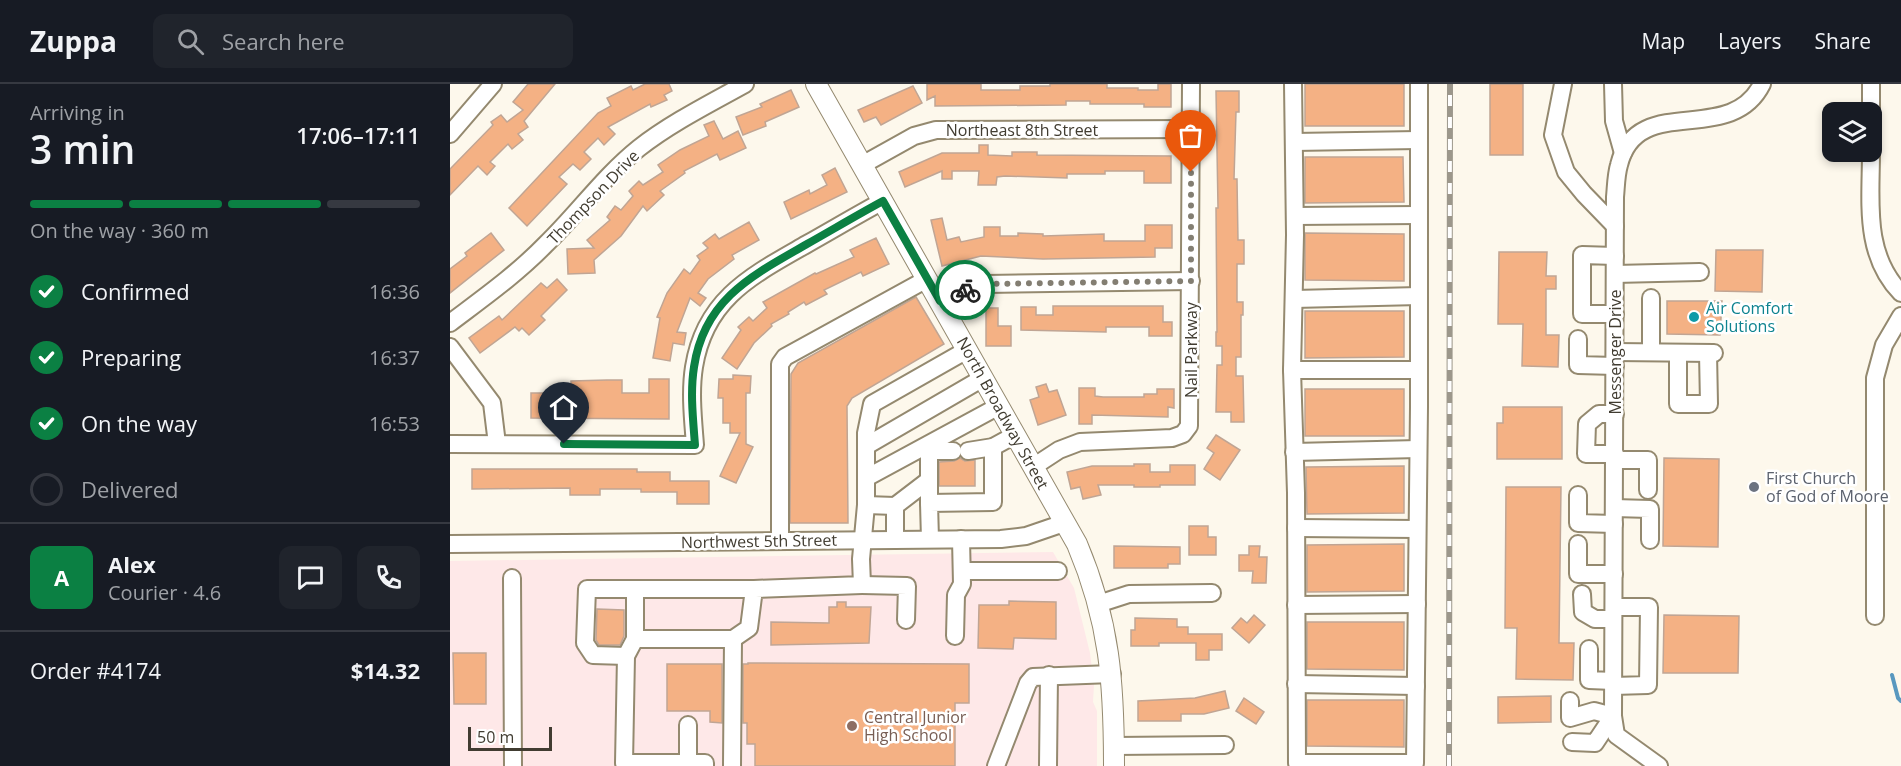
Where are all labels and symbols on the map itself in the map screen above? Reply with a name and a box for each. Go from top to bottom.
pin [1165,110,1216,172]
street label: Northeast 8th Street [946,119,1099,141]
street label: Thompson Drive [542,145,644,249]
courier [935,260,995,320]
street label: Messenger Drive [1604,290,1626,414]
place label: Air Comfort Solutions [1706,297,1793,337]
street label: Nail Parkway [1180,301,1202,398]
marker: Air Comfort Solutions [1687,310,1701,324]
street label: North Broadway Street [952,333,1054,493]
pin [538,382,589,444]
place label: First Church of God of Moore [1766,467,1889,507]
marker: First Church of God of Moore [1747,480,1761,494]
street label: Northwest 5th Street [681,529,838,553]
place label: Central Junior High School [864,706,967,746]
marker: Central Junior High School [845,719,859,733]
scale bar [468,724,552,752]

